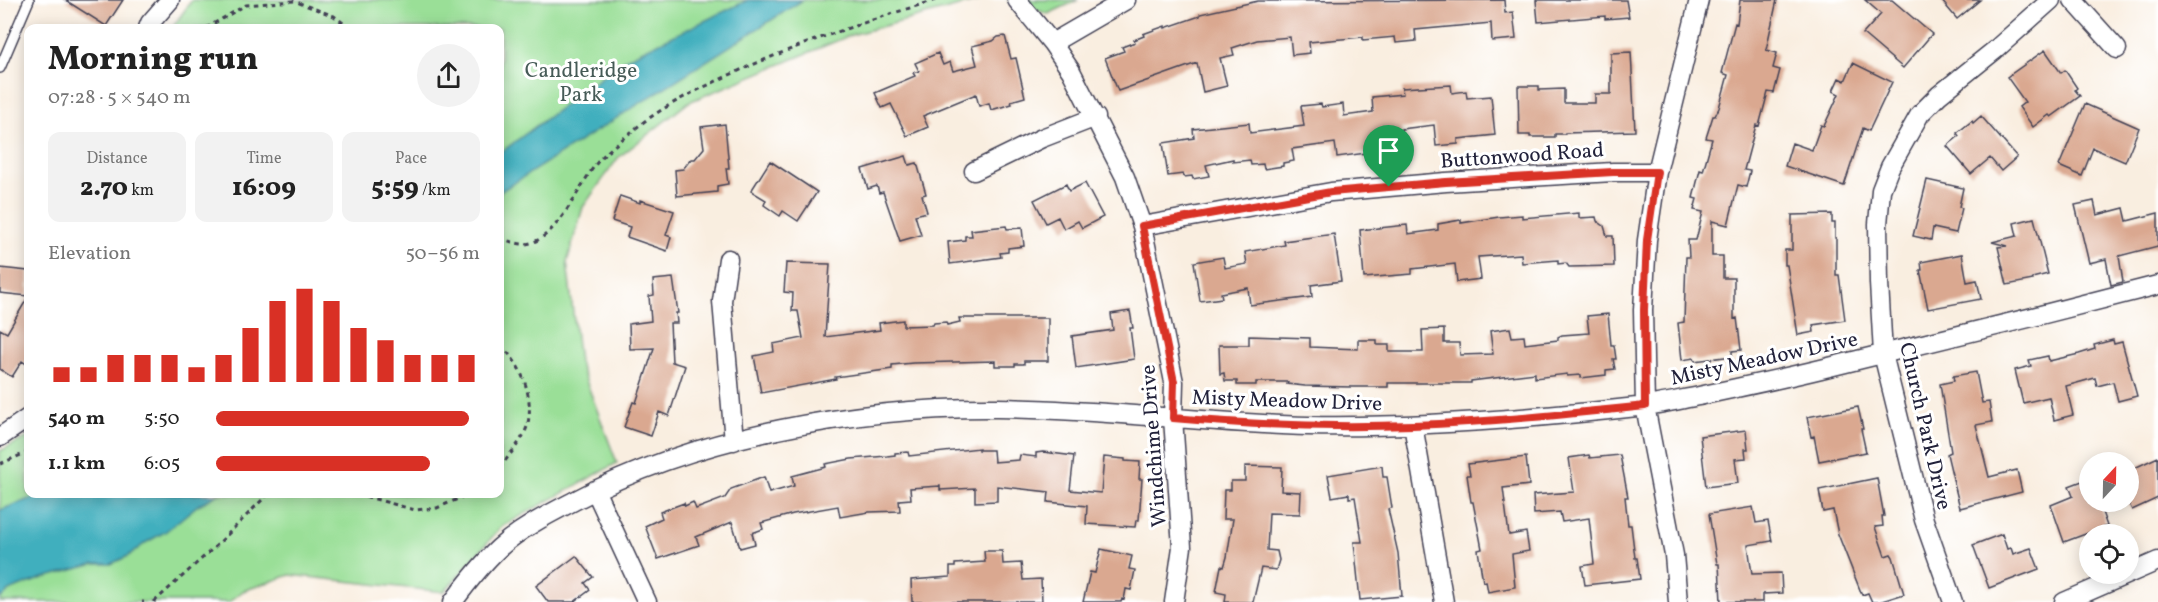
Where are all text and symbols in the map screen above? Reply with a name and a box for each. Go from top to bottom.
text: Morning run [48,38,258,84]
button: share [417,44,480,107]
park label: Candleridge Park [525,57,637,110]
text: 07:28 · 5 × 540 m [48,84,191,112]
pin [1363,125,1414,187]
icon: arrive [1372,134,1405,167]
street label: Buttonwood Road [1439,136,1605,177]
text: Distance [86,148,148,170]
text: Time [246,148,282,170]
text: Pace [395,148,427,170]
text: 2.70 [80,170,128,206]
text: 16:09 [232,170,296,206]
text: 5:59 [371,170,419,206]
text: km [128,180,154,202]
text: /km [419,180,451,202]
text: Elevation [48,240,131,268]
text: 50–56 m [405,240,480,268]
street label: Misty Meadow Drive [1668,325,1861,393]
street label: Church Park Drive [1891,340,1958,513]
street label: Windchime Drive [1134,364,1175,528]
street label: Misty Meadow Drive [1191,384,1383,419]
text: 540 m [48,405,105,433]
text: 5:50 [144,405,180,433]
text: 1.1 km [48,450,105,478]
text: 6:05 [144,450,180,478]
north arrow [2079,452,2139,512]
map controls [2079,452,2139,584]
button: locate [2079,524,2139,584]

